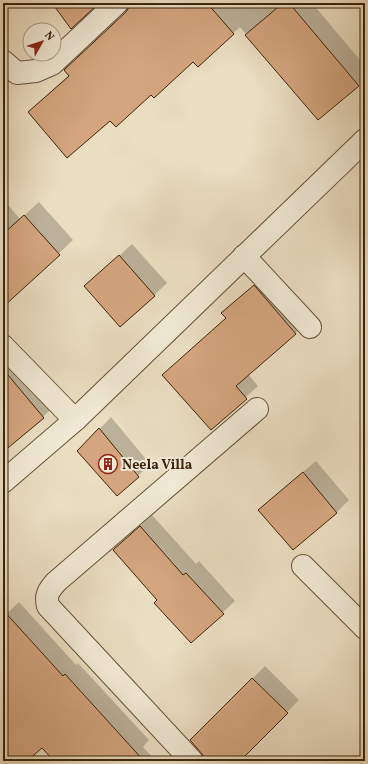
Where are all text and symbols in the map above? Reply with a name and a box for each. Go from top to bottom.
north arrow [22,22,62,62]
text: N [40,29,57,44]
building icon: Neela Villa [97,453,119,475]
place label: Neela Villa [122,456,193,475]

